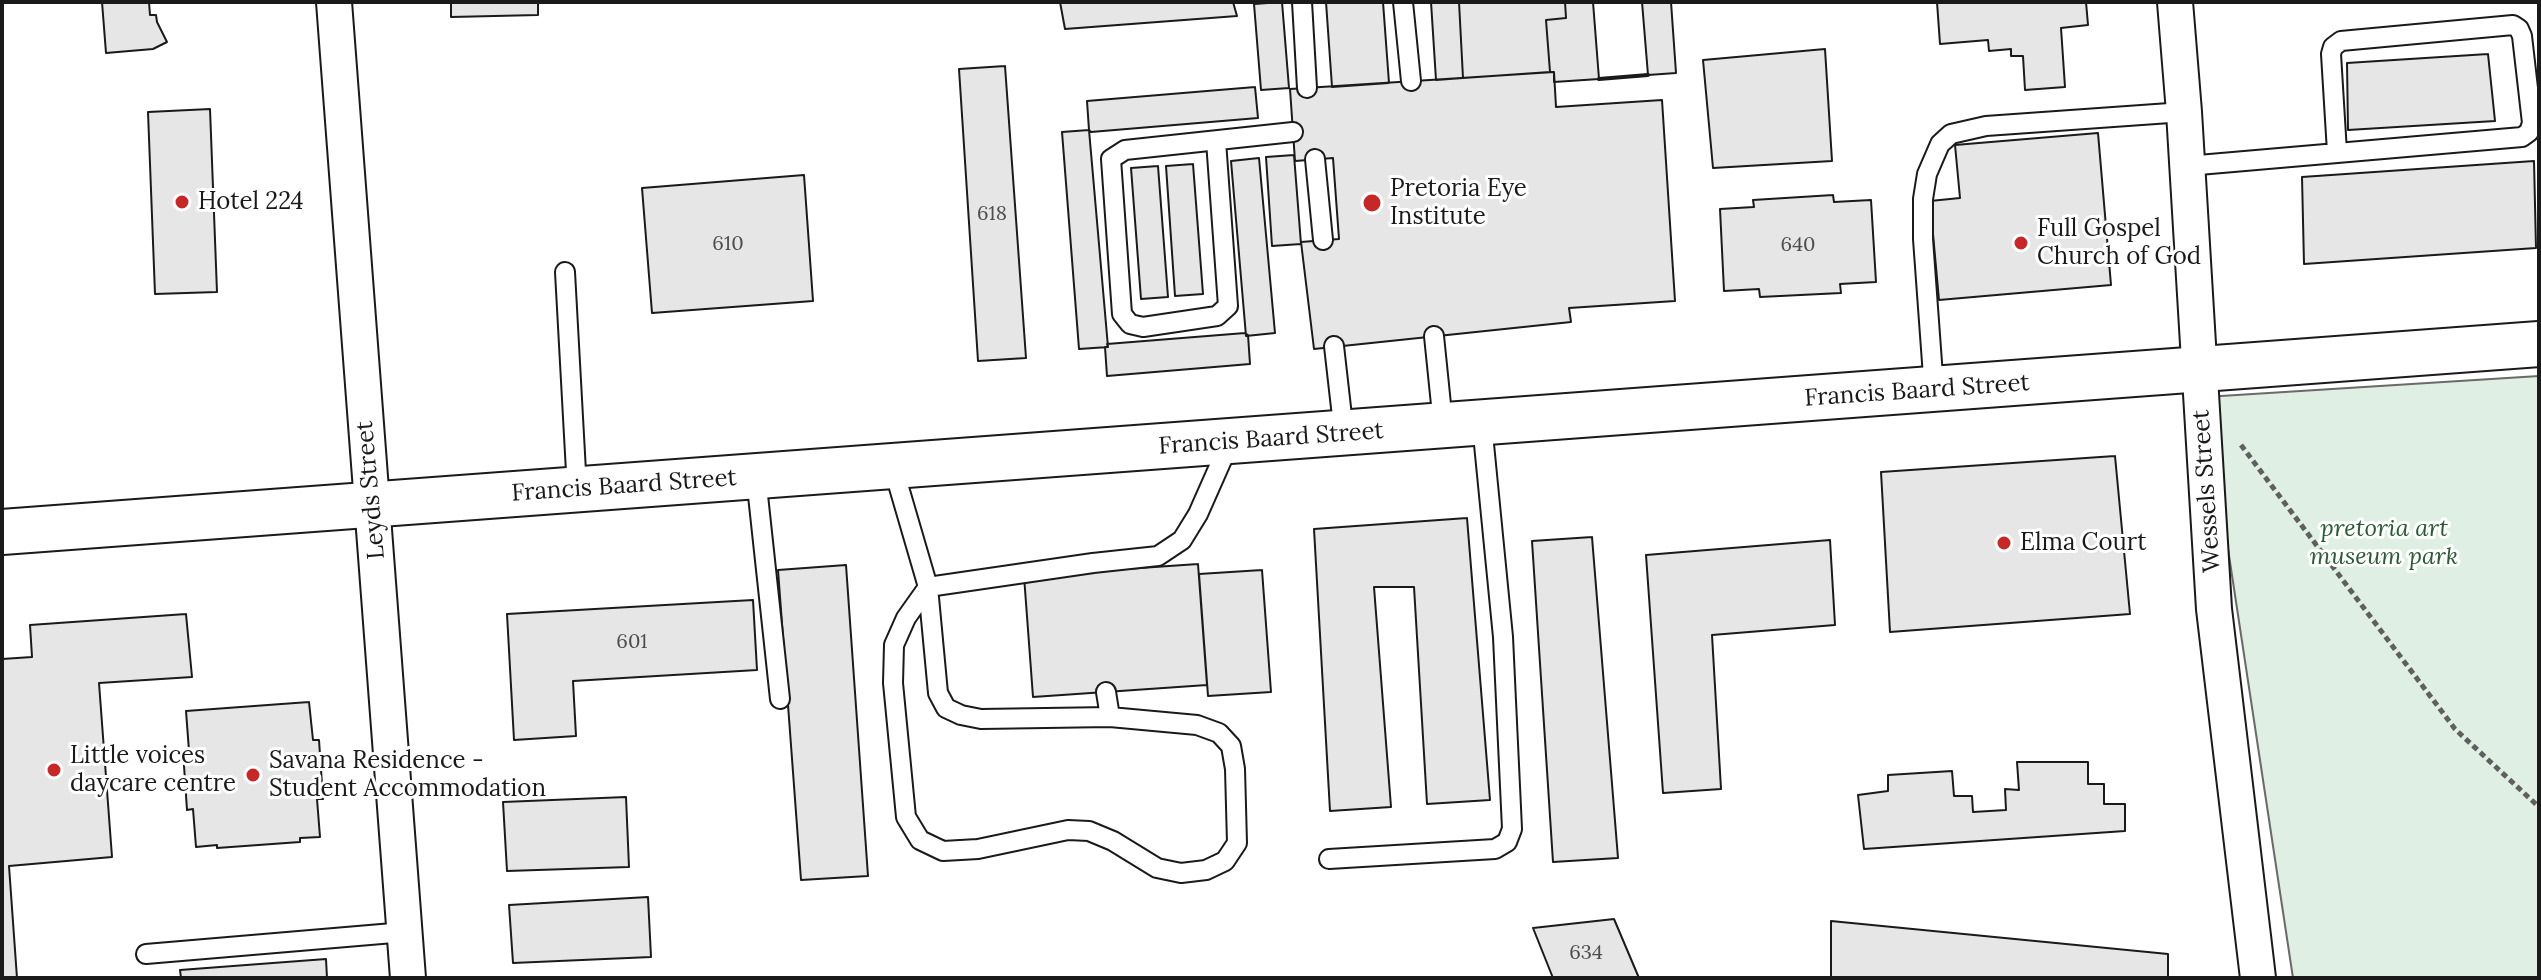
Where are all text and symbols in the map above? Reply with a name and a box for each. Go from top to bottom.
place label: Pretoria Eye Institute [1390,175,1527,231]
place label: Hotel 224 [198,188,304,216]
marker: Pretoria Eye Institute [1361,192,1383,214]
marker: Hotel 224 [173,193,191,211]
house number: 618 [977,202,1007,226]
place label: Full Gospel Church of God [2037,215,2201,271]
house number: 610 [712,232,744,256]
house number: 640 [1781,233,1815,257]
marker: Full Gospel Church of God [2012,234,2030,252]
street label: Francis Baard Street [1803,369,2031,413]
street label: Wessels Street [2187,409,2227,573]
street label: Francis Baard Street [1157,417,1385,461]
street label: Leyds Street [351,420,391,560]
street label: Francis Baard Street [510,464,738,508]
park label: pretoria art museum park [2310,515,2458,571]
place label: Elma Court [2020,529,2147,557]
marker: Elma Court [1995,534,2013,552]
house number: 601 [616,630,648,654]
place label: Little voices daycare centre [70,742,236,798]
place label: Savana Residence - Student Accommodation [269,747,546,803]
marker: Little voices daycare centre [45,761,63,779]
marker: Savana Residence - Student Accommodation [244,766,262,784]
house number: 634 [1569,941,1603,965]

